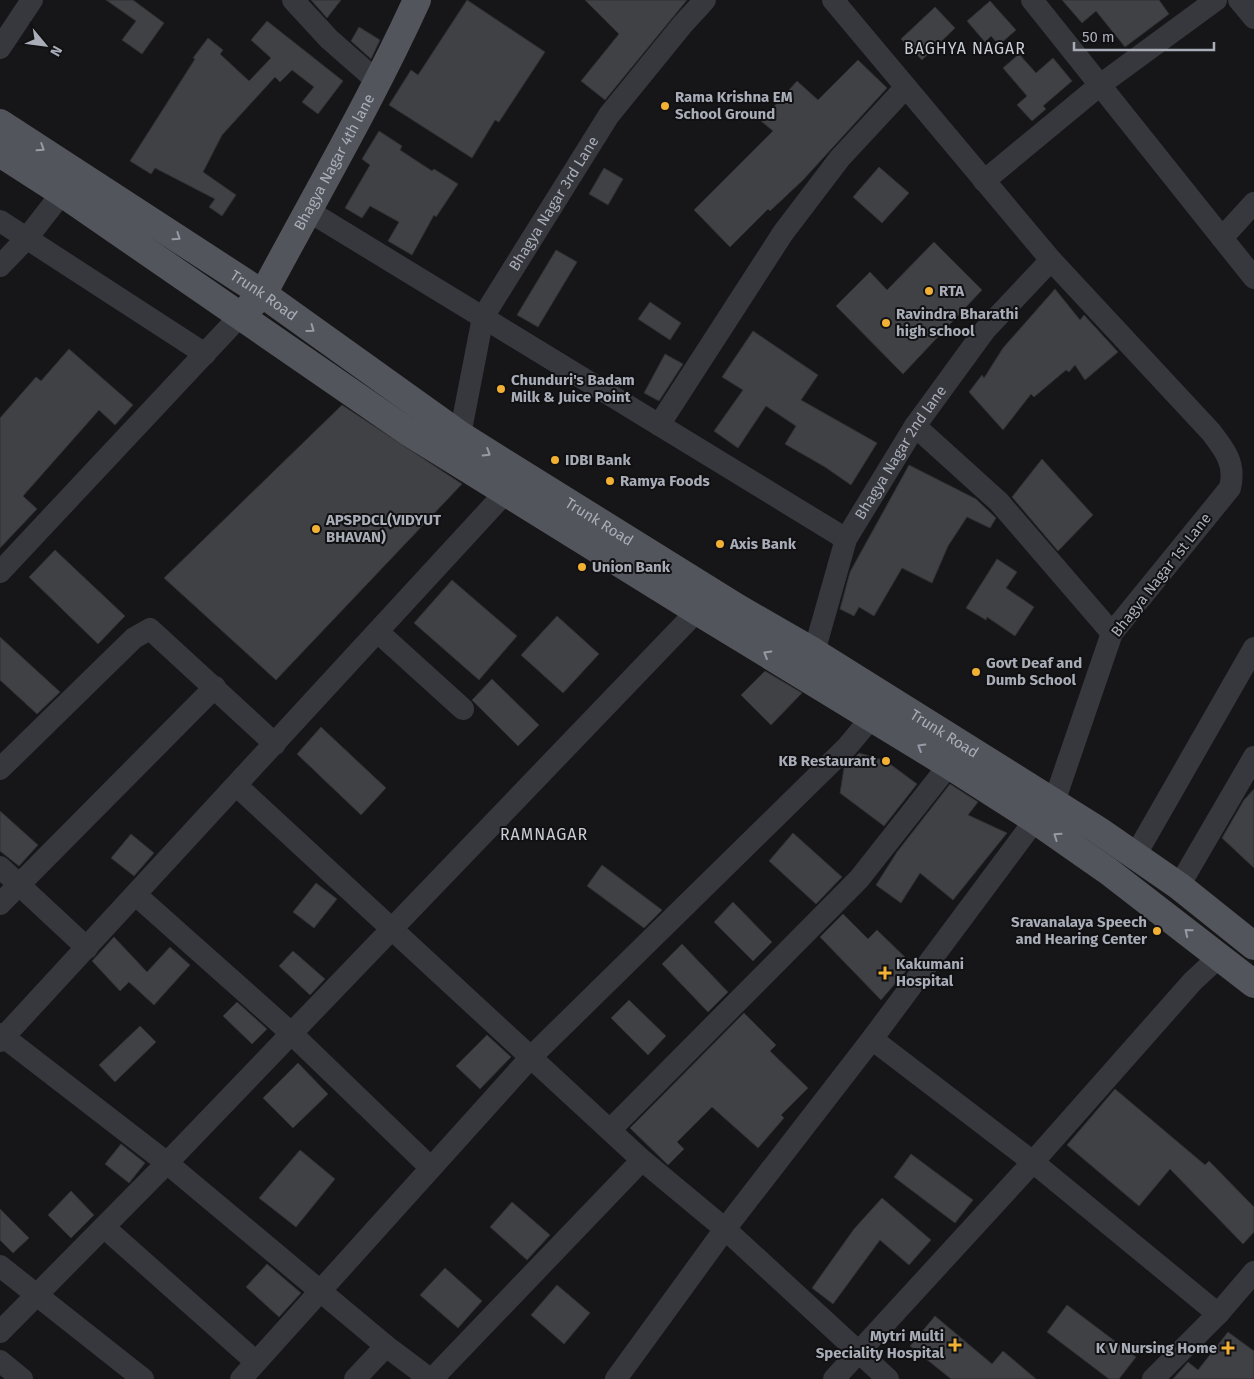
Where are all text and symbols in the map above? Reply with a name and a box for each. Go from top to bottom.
north arrow [20,20,70,70]
scale bar [1074,20,1214,52]
text: 50 m [1082,28,1115,46]
district label: BAGHYA NAGAR [904,39,1026,58]
text: N [46,43,66,59]
place label: Rama Krishna EM School Ground [675,88,793,123]
street label: Bhagya Nagar 4th lane [290,91,378,233]
marker: Rama Krishna EM School Ground [659,100,671,112]
street label: Bhagya Nagar 3rd Lane [505,133,602,274]
one-way arrow [36,142,45,152]
one-way arrow [172,231,181,241]
street label: Trunk Road [227,266,301,324]
place label: RTA [939,282,965,300]
marker: RTA [923,285,935,297]
place label: Ravindra Bharathi high school [896,305,1018,340]
marker: Ravindra Bharathi high school [880,317,892,329]
one-way arrow [305,323,315,332]
place label: Chunduri's Badam Milk & Juice Point [511,371,635,406]
street label: Bhagya Nagar 2nd lane [851,382,950,523]
marker: Chunduri's Badam Milk & Juice Point [495,383,507,395]
one-way arrow [482,446,491,456]
place label: IDBI Bank [565,451,631,469]
marker: IDBI Bank [549,454,561,466]
place label: Ramya Foods [620,472,710,490]
marker: Ramya Foods [604,475,616,487]
street label: Trunk Road [562,494,637,550]
street label: Bhagya Nagar 1st Lane [1107,510,1215,640]
place label: APSPDCL(VIDYUT BHAVAN) [325,511,442,546]
marker: APSPDCL(VIDYUT BHAVAN) [310,523,322,535]
place label: Axis Bank [729,535,797,553]
marker: Axis Bank [714,538,726,550]
place label: Union Bank [592,558,671,576]
marker: Union Bank [576,561,588,573]
one-way arrow [763,651,772,661]
place label: Govt Deaf and Dumb School [986,654,1082,689]
marker: Govt Deaf and Dumb School [970,666,982,678]
street label: Trunk Road [907,706,982,762]
one-way arrow [917,744,926,754]
place label: KB Restaurant [779,752,876,770]
marker: KB Restaurant [880,755,892,767]
district label: RAMNAGAR [500,825,588,844]
one-way arrow [1054,833,1063,842]
place label: Sravanalaya Speech and Hearing Center [1011,913,1148,948]
marker: Sravanalaya Speech and Hearing Center [1151,925,1163,937]
one-way arrow [1185,930,1194,938]
place label: Kakumani Hospital [896,955,964,990]
marker: Kakumani Hospital [878,966,892,980]
place label: Mytri Multi Speciality Hospital [816,1327,945,1362]
marker: Mytri Multi Speciality Hospital [948,1338,962,1352]
place label: K V Nursing Home [1096,1339,1217,1357]
marker: K V Nursing Home [1221,1341,1235,1355]

